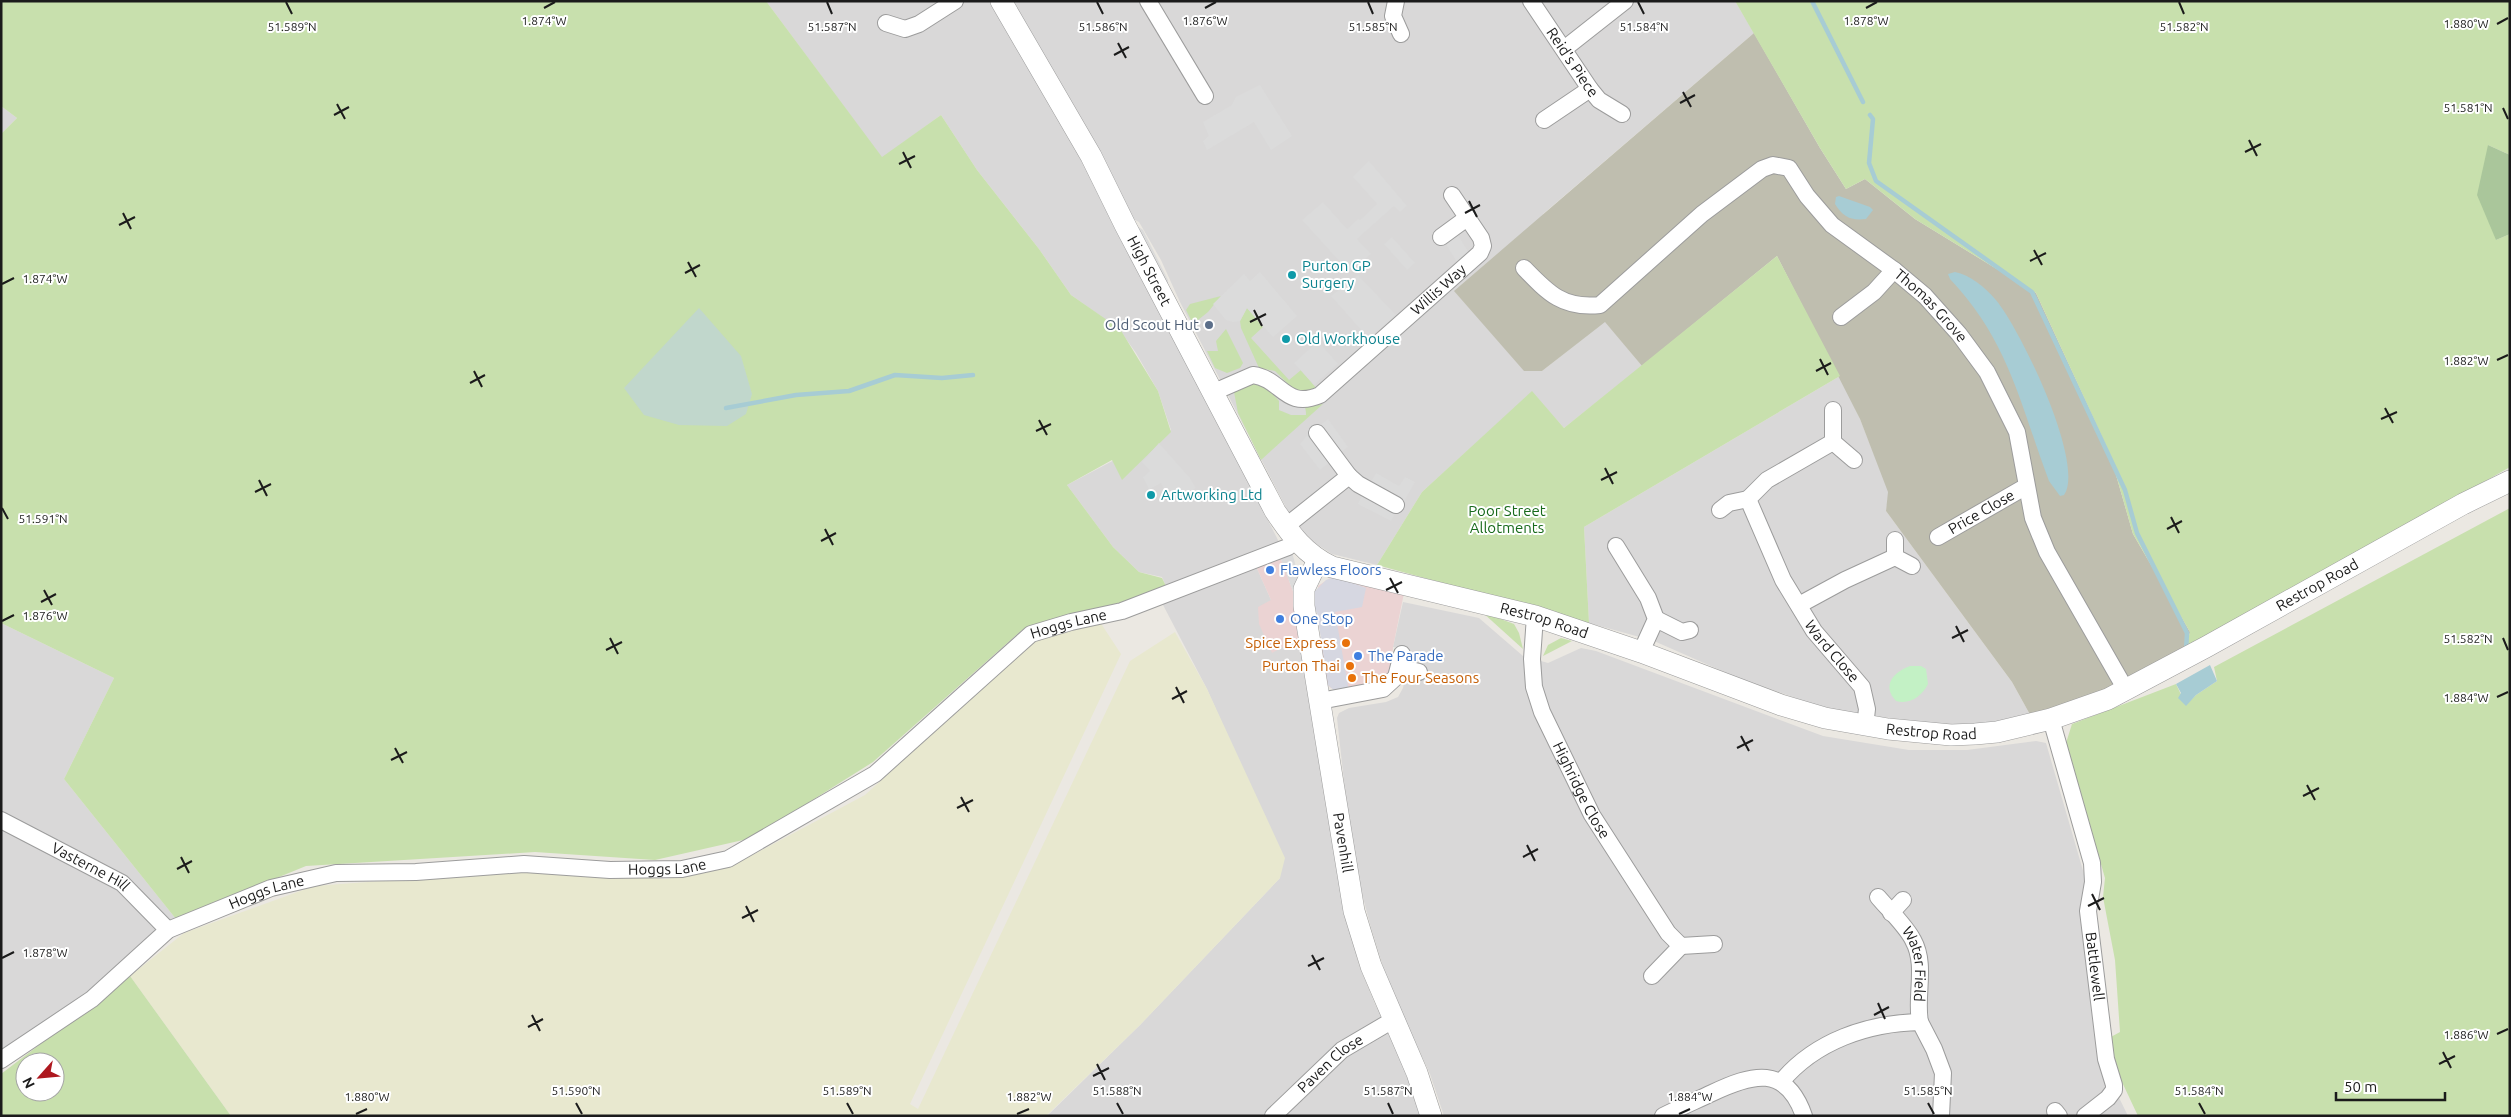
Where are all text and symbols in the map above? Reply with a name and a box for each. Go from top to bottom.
text: 1.874°W [522,14,567,27]
text: 1.876°W [1183,14,1228,27]
text: 1.878°W [1844,14,1889,27]
text: 1.880°W [2444,17,2489,30]
text: 51.589°N [267,20,317,33]
text: 51.587°N [807,20,857,33]
text: 51.586°N [1078,20,1128,33]
text: 51.585°N [1348,20,1398,33]
text: 51.584°N [1619,20,1669,33]
text: 51.582°N [2159,20,2209,33]
street label: Reid's Piece [1543,24,1602,100]
text: 51.581°N [2443,101,2493,114]
street label: High Street [1124,233,1175,309]
place label: Purton GP Surgery [1302,257,1371,291]
street label: Willis Way [1407,261,1469,318]
street label: Thomas Grove [1891,265,1971,345]
marker: Purton GP Surgery [1286,269,1298,281]
text: 1.874°W [23,272,68,285]
place label: Old Scout Hut [1105,316,1199,333]
marker: Old Scout Hut [1203,319,1215,331]
place label: Old Workhouse [1296,330,1400,347]
marker: Old Workhouse [1280,333,1292,345]
text: 1.882°W [2444,354,2489,367]
place label: Artworking Ltd [1161,486,1263,503]
street label: Price Close [1945,486,2017,537]
marker: Artworking Ltd [1145,489,1157,501]
park label: Poor Street Allotments [1468,502,1546,536]
text: 51.591°N [18,512,68,525]
street label: Restrop Road [2273,555,2361,614]
place label: Flawless Floors [1280,561,1381,578]
marker: Flawless Floors [1264,564,1276,576]
street label: Restrop Road [1499,599,1591,641]
street label: Hoggs Lane [1028,606,1108,642]
text: 1.876°W [23,609,68,622]
place label: One Stop [1290,610,1353,627]
marker: One Stop [1274,613,1286,625]
street label: Ward Close [1802,617,1863,686]
text: 51.582°N [2443,632,2493,645]
place label: Spice Express [1245,634,1336,651]
marker: Spice Express [1340,637,1352,649]
place label: The Parade [1368,647,1444,664]
marker: The Parade [1352,650,1364,662]
place label: Purton Thai [1262,657,1340,674]
marker: Purton Thai [1344,660,1356,672]
place label: The Four Seasons [1362,669,1479,686]
marker: The Four Seasons [1346,672,1358,684]
text: 1.884°W [2444,691,2489,704]
street label: Restrop Road [1885,720,1977,743]
street label: Highridge Close [1550,739,1614,841]
street label: Pavenhill [1330,811,1357,874]
street label: Vasterne Hill [49,839,134,894]
street label: Hoggs Lane [628,855,708,878]
street label: Hoggs Lane [226,872,306,912]
street label: Water Field [1899,923,1929,1002]
street label: Battlewell [2083,931,2108,1002]
text: 1.878°W [23,946,68,959]
text: 1.886°W [2444,1028,2489,1041]
street label: Paven Close [1294,1031,1366,1096]
north arrow [15,1052,65,1102]
scale bar [2336,1070,2445,1102]
text: N [19,1075,38,1091]
text: 50 m [2344,1078,2377,1095]
text: 51.590°N [551,1084,601,1097]
text: 51.589°N [822,1084,872,1097]
text: 51.588°N [1092,1084,1142,1097]
text: 51.587°N [1363,1084,1413,1097]
text: 51.585°N [1903,1084,1953,1097]
text: 51.584°N [2174,1084,2224,1097]
text: 1.880°W [345,1090,390,1103]
text: 1.882°W [1007,1090,1052,1103]
text: 1.884°W [1668,1090,1713,1103]

